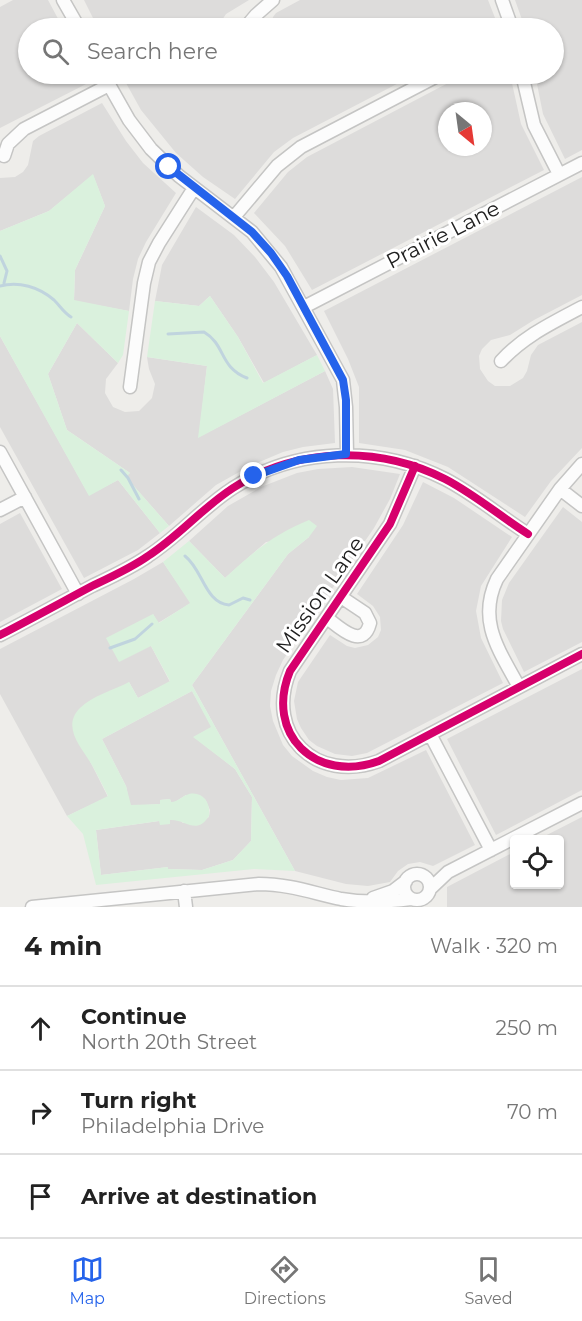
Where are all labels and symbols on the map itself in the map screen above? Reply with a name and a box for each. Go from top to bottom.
north arrow [438,102,492,156]
route start [155,153,181,179]
street label: Prairie Lane [382,195,504,274]
route end [240,462,266,488]
street label: Mission Lane [270,532,369,658]

